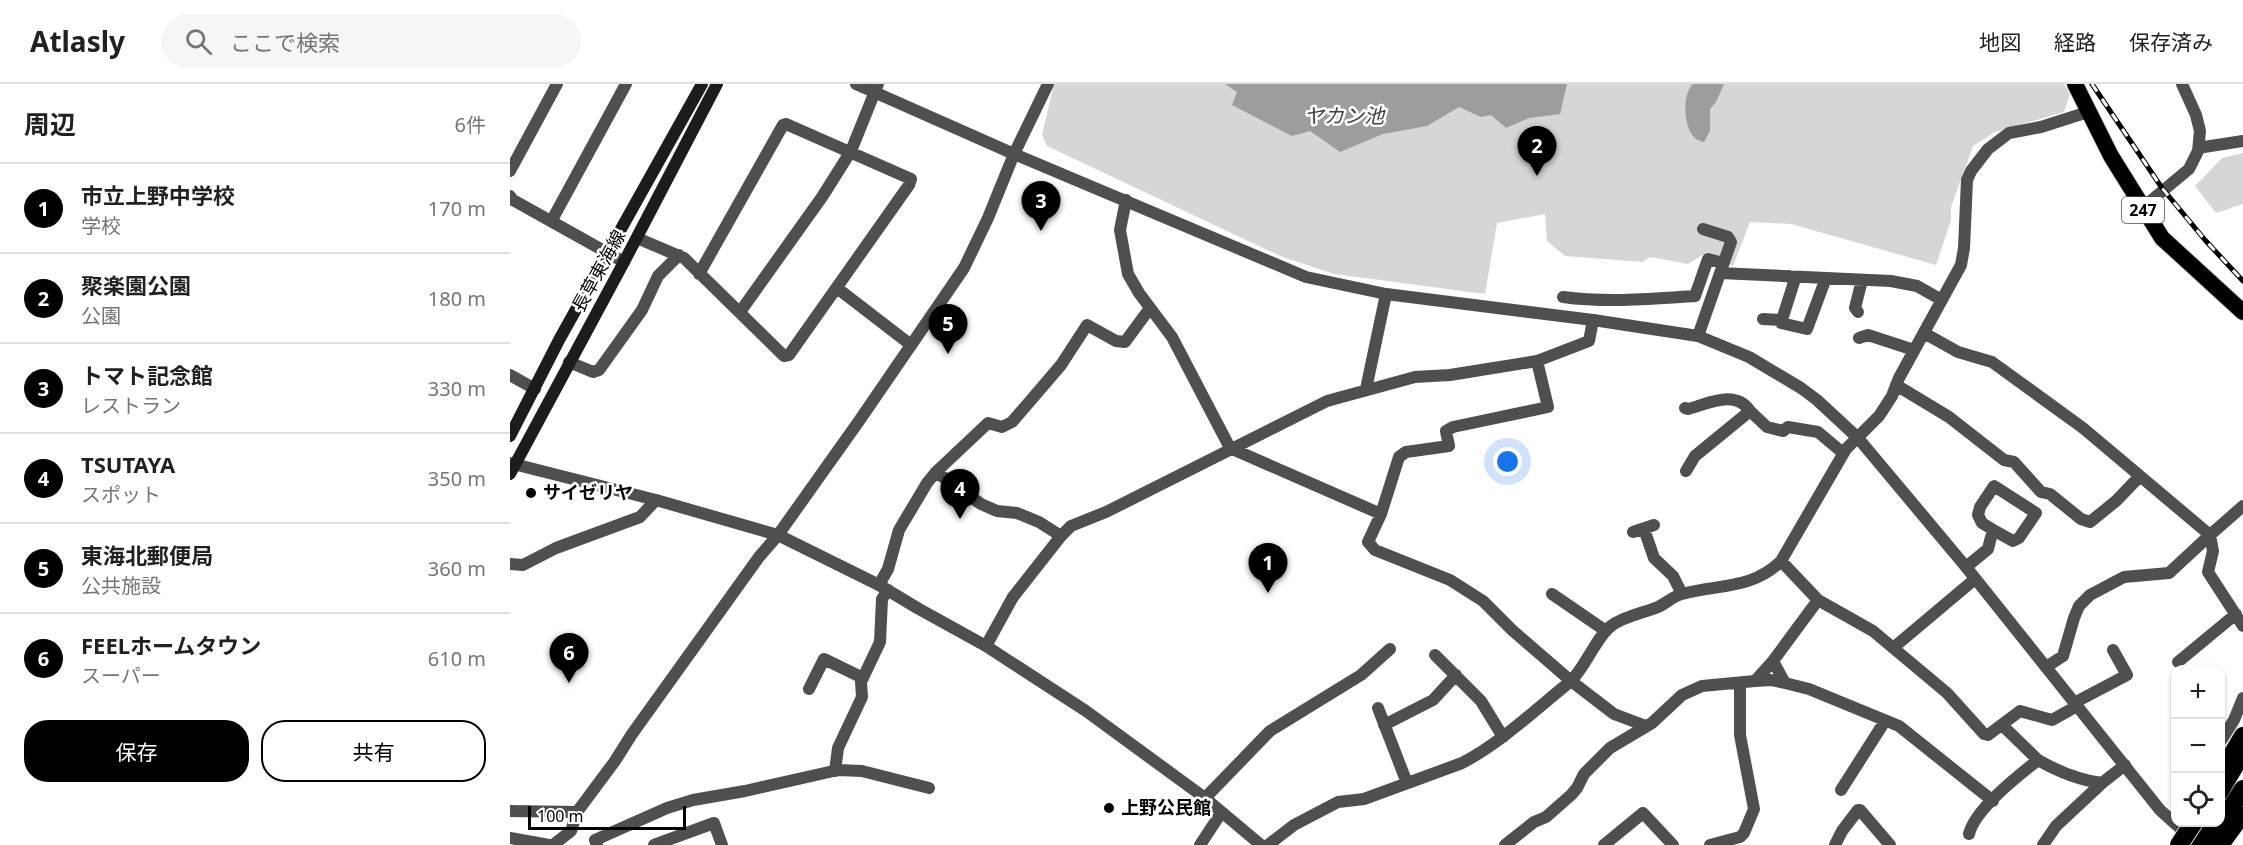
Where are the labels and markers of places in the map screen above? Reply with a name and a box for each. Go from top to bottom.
pin: 2 [1518,126,1556,176]
pin: 3 [1022,182,1060,231]
pin: 5 [928,304,968,354]
pin: 4 [940,470,980,519]
place label: サイゼリヤ [543,480,633,504]
marker: サイゼリヤ [524,486,538,500]
pin: 1 [1248,544,1287,593]
pin: 6 [550,634,588,683]
place label: 上野公民館 [1121,795,1211,819]
marker: 上野公民館 [1102,801,1116,815]

